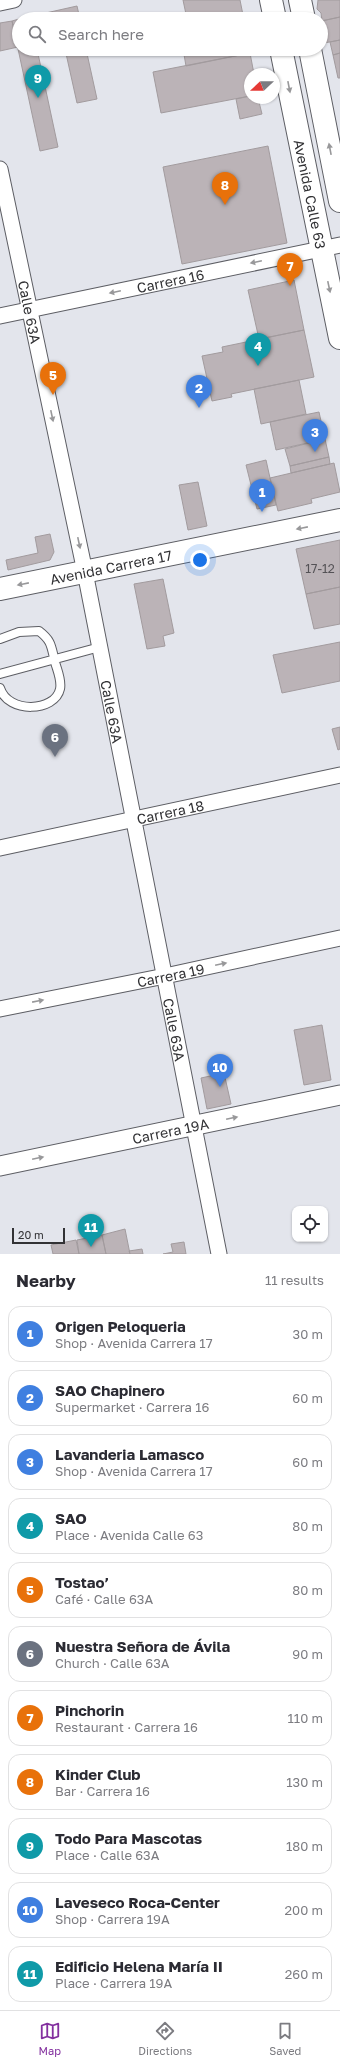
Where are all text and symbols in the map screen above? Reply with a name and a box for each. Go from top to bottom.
search box [12,12,328,56]
icon: search [26,23,48,45]
text: Search here [58,25,144,43]
pin: 9 [25,65,51,98]
north arrow [244,68,280,104]
one-way arrow [286,81,292,93]
street label: Avenida Calle 63 [291,138,330,250]
one-way arrow [326,143,332,156]
pin: 8 [212,172,238,205]
pin: 7 [277,253,303,286]
one-way arrow [249,260,262,266]
street label: Carrera 16 [135,265,206,296]
street label: Calle 63A [15,279,45,346]
one-way arrow [327,281,333,293]
one-way arrow [108,289,121,295]
pin: 4 [245,333,271,366]
pin: 5 [40,362,66,395]
pin: 2 [186,375,212,408]
one-way arrow [50,410,56,422]
pin: 3 [302,419,328,452]
pin: 1 [249,479,275,512]
one-way arrow [296,525,308,531]
one-way arrow [77,537,83,549]
street label: Avenida Carrera 17 [48,546,173,587]
your location [190,550,210,570]
house number: 17-12 [305,561,335,576]
one-way arrow [17,581,29,587]
street label: Calle 63A [98,678,127,745]
pin: 6 [42,724,68,757]
street label: Carrera 18 [135,796,205,827]
street label: Carrera 19 [135,959,206,990]
one-way arrow [214,961,227,967]
street label: Calle 63A [160,996,189,1063]
one-way arrow [32,998,44,1004]
pin: 10 [207,1054,233,1087]
street label: Carrera 19A [131,1114,211,1147]
one-way arrow [226,1114,238,1120]
one-way arrow [32,1154,44,1160]
map controls [292,1206,328,1242]
button: locate [292,1206,328,1242]
pin: 11 [78,1214,104,1247]
scale bar [12,1226,65,1245]
text: 20 m [18,1228,44,1241]
text: Nearby [16,1270,76,1291]
text: 11 results [265,1272,324,1288]
text: Origen Peloqueria [55,1317,186,1335]
text: 1 [27,1326,33,1342]
text: 30 m [293,1326,323,1342]
text: Shop · Avenida Carrera 17 [55,1335,213,1351]
text: SAO Chapinero [55,1381,165,1399]
text: 2 [26,1390,34,1406]
text: 60 m [292,1390,323,1406]
text: Supermarket · Carrera 16 [55,1399,209,1415]
text: Lavanderia Lamasco [55,1445,204,1463]
text: 3 [26,1454,34,1470]
text: 60 m [292,1454,323,1470]
text: Shop · Avenida Carrera 17 [55,1463,213,1479]
text: SAO [55,1509,87,1527]
text: 4 [26,1518,34,1534]
text: 80 m [292,1518,323,1534]
text: Place · Avenida Calle 63 [55,1527,203,1543]
text: Tostao’ [55,1573,109,1591]
text: 5 [26,1582,34,1598]
text: 80 m [292,1582,323,1598]
text: Café · Calle 63A [55,1591,153,1607]
text: Nuestra Señora de Ávila [55,1637,230,1655]
text: 6 [26,1646,34,1662]
text: 90 m [292,1646,323,1662]
text: Church · Calle 63A [55,1655,169,1671]
text: Pinchorin [55,1701,124,1719]
text: 7 [26,1710,34,1726]
text: 110 m [288,1710,323,1726]
text: Restaurant · Carrera 16 [55,1719,198,1735]
text: Kinder Club [55,1765,141,1783]
text: 8 [26,1774,34,1790]
text: 130 m [286,1774,323,1790]
text: Bar · Carrera 16 [55,1783,150,1799]
text: Todo Para Mascotas [55,1829,202,1847]
text: 9 [26,1838,34,1854]
text: 180 m [286,1838,323,1854]
text: Place · Calle 63A [55,1847,159,1863]
text: Laveseco Roca-Center [55,1893,220,1911]
text: 10 [22,1902,38,1918]
text: 200 m [285,1902,323,1918]
text: Shop · Carrera 19A [55,1911,170,1927]
text: Edificio Helena María II [55,1957,223,1975]
text: 11 [23,1966,37,1982]
text: 260 m [285,1966,323,1982]
text: Place · Carrera 19A [55,1975,172,1991]
tab: Map [39,2020,61,2057]
tab: Directions [138,2020,192,2057]
tab: Saved [269,2020,301,2057]

